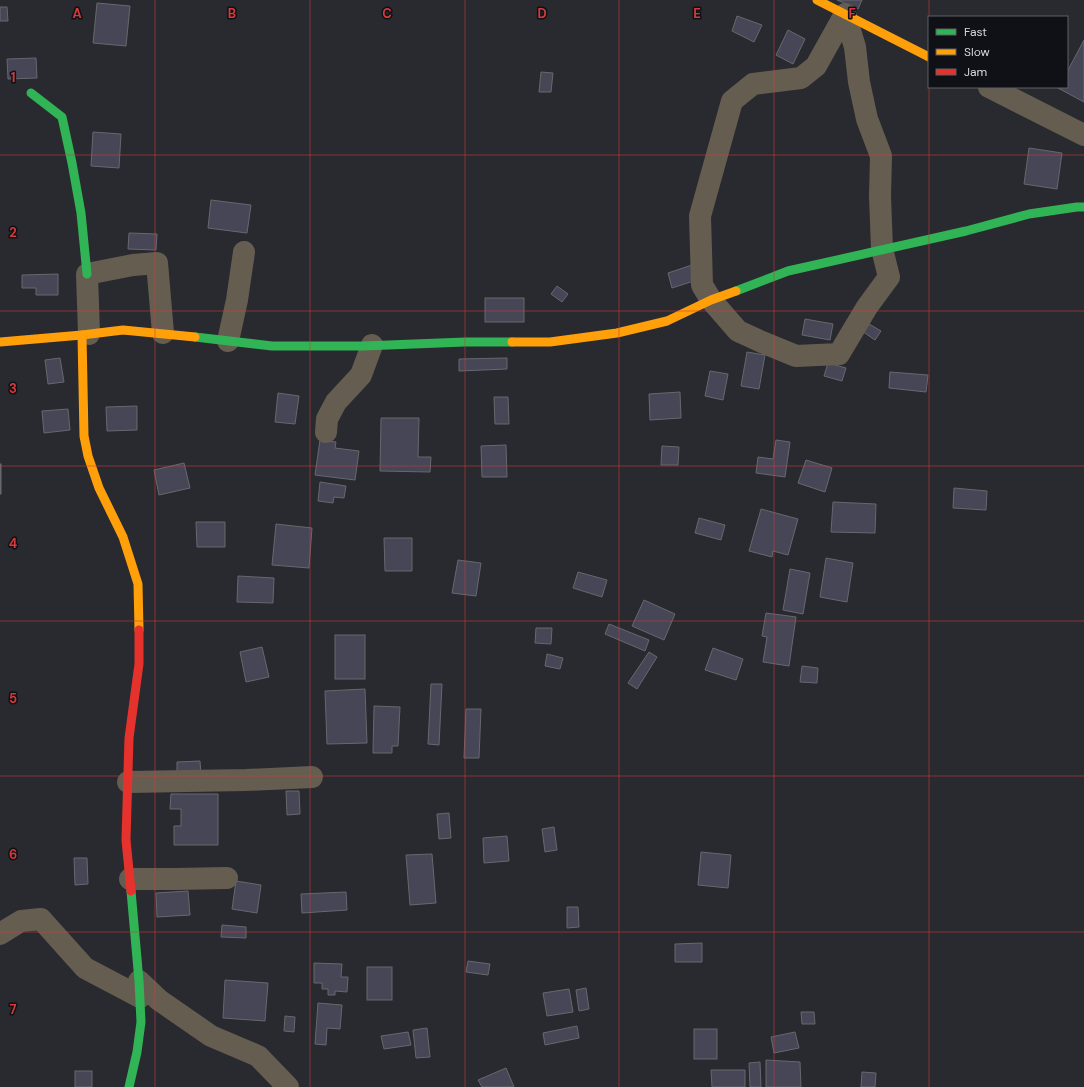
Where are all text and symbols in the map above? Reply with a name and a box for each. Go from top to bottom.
text: A [72,5,82,22]
text: B [228,5,236,22]
text: C [382,5,392,22]
text: D [537,5,547,22]
text: E [693,5,701,22]
text: F [848,5,856,22]
legend [928,16,1068,88]
text: Fast [964,24,987,40]
text: Slow [964,44,990,60]
text: Jam [964,64,987,80]
text: 1 [11,69,15,86]
text: 2 [9,224,17,241]
text: 3 [9,380,17,397]
text: 4 [9,535,17,552]
text: 5 [9,690,17,707]
text: 6 [9,846,17,863]
text: 7 [10,1001,17,1018]

